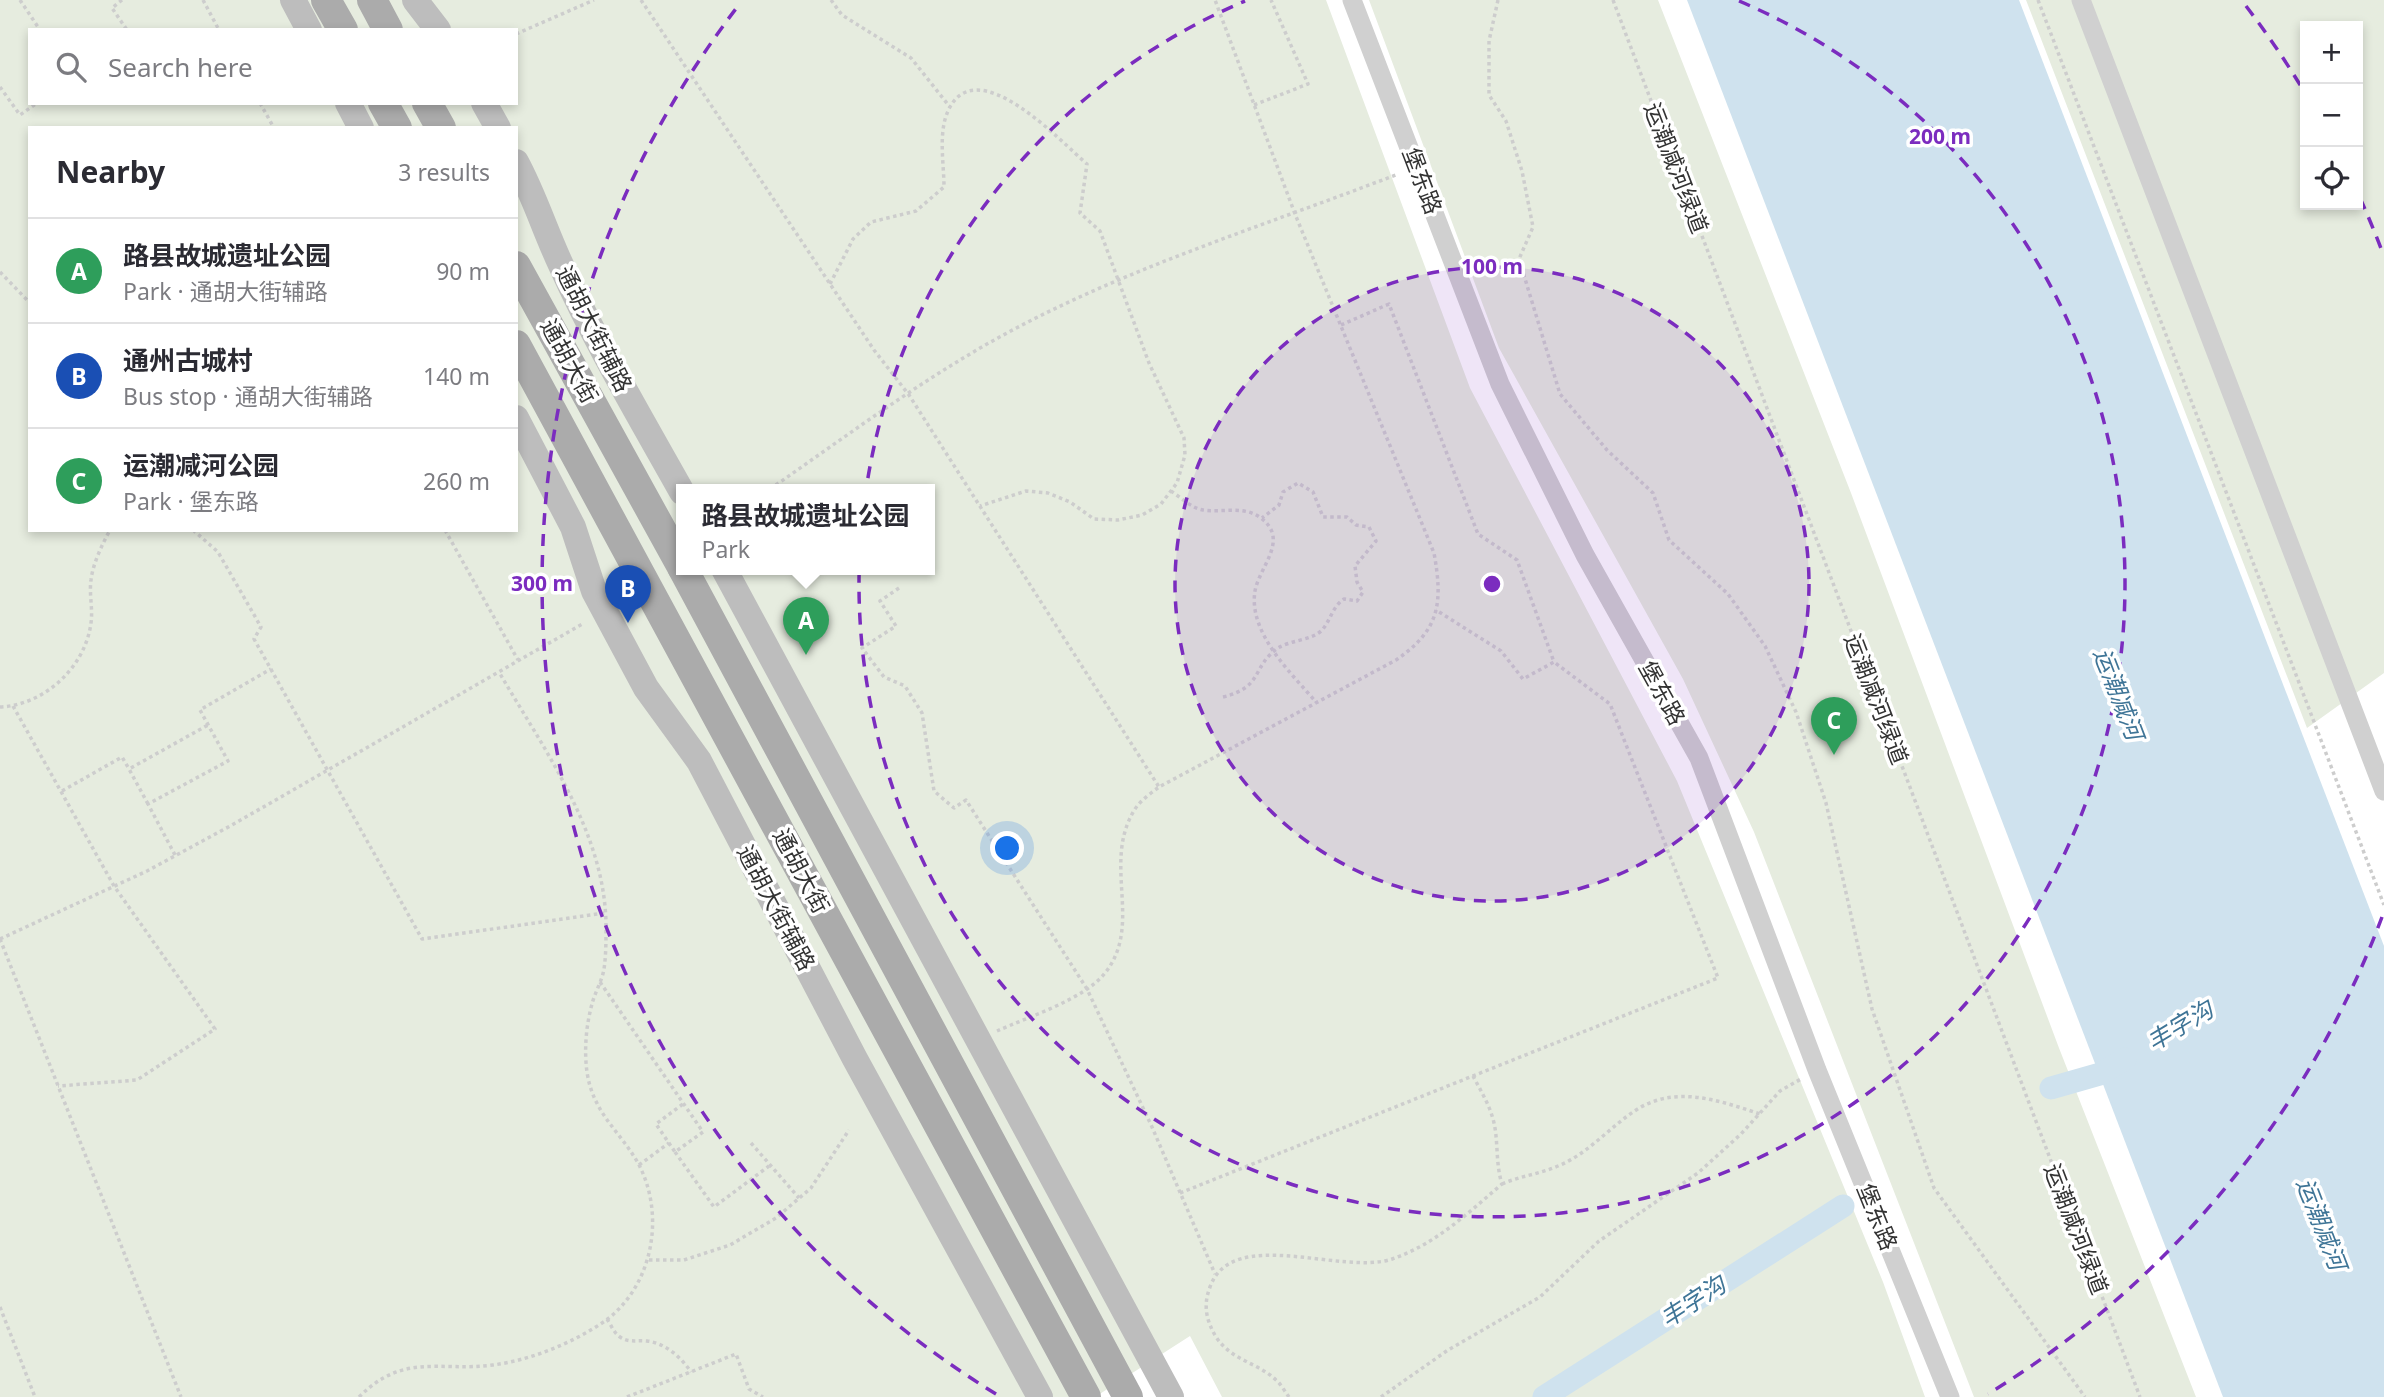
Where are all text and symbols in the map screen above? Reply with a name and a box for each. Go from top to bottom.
map controls [2300,21,2363,210]
button: + [2300,21,2363,84]
search box [28,28,518,105]
icon: search [52,48,90,86]
text: Search here [108,49,253,85]
button: − [2300,84,2363,147]
street label: 运潮减河绿道 [1637,97,1717,238]
text: 200 m [1909,122,1971,150]
street label: 堡东路 [1396,143,1450,219]
button: locate [2300,147,2363,210]
text: Nearby [56,151,165,192]
text: 3 results [398,156,490,188]
text: 路县故城遗址公园 [123,237,331,273]
text: 100 m [1461,252,1523,280]
text: A [71,255,87,287]
text: 90 m [436,255,490,287]
street label: 通胡大街辅路 [550,261,638,397]
text: Park · 通胡大街辅路 [123,275,328,307]
street label: 通胡大街 [535,314,603,408]
text: 通州古城村 [123,342,253,378]
text: B [71,360,87,392]
text: 140 m [423,360,490,392]
text: Bus stop · 通胡大街辅路 [123,380,373,412]
text: 运潮减河公园 [123,447,279,483]
text: C [72,465,86,497]
text: 260 m [423,465,490,497]
popup [676,484,935,575]
text: Park · 堡东路 [123,485,259,517]
text: 路县故城遗址公园 [701,497,910,533]
text: Park [701,533,750,565]
pin: B [605,565,651,623]
text: 300 m [511,569,573,597]
centre of rings [1480,572,1504,596]
pin: A [783,597,829,655]
street label: 运潮减河绿道 [1837,628,1917,769]
water label: 运潮减河 [2087,643,2153,748]
street label: 堡东路 [1632,655,1694,730]
pin: C [1811,697,1857,755]
street label: 通胡大街 [766,822,838,919]
your location [990,831,1024,865]
street label: 通胡大街辅路 [730,839,823,976]
water label: 丰字沟 [2140,990,2221,1057]
street label: 运潮减河绿道 [2037,1158,2117,1299]
water label: 运潮减河 [2290,1173,2356,1278]
street label: 堡东路 [1850,1179,1906,1255]
water label: 丰字沟 [1653,1266,1734,1334]

